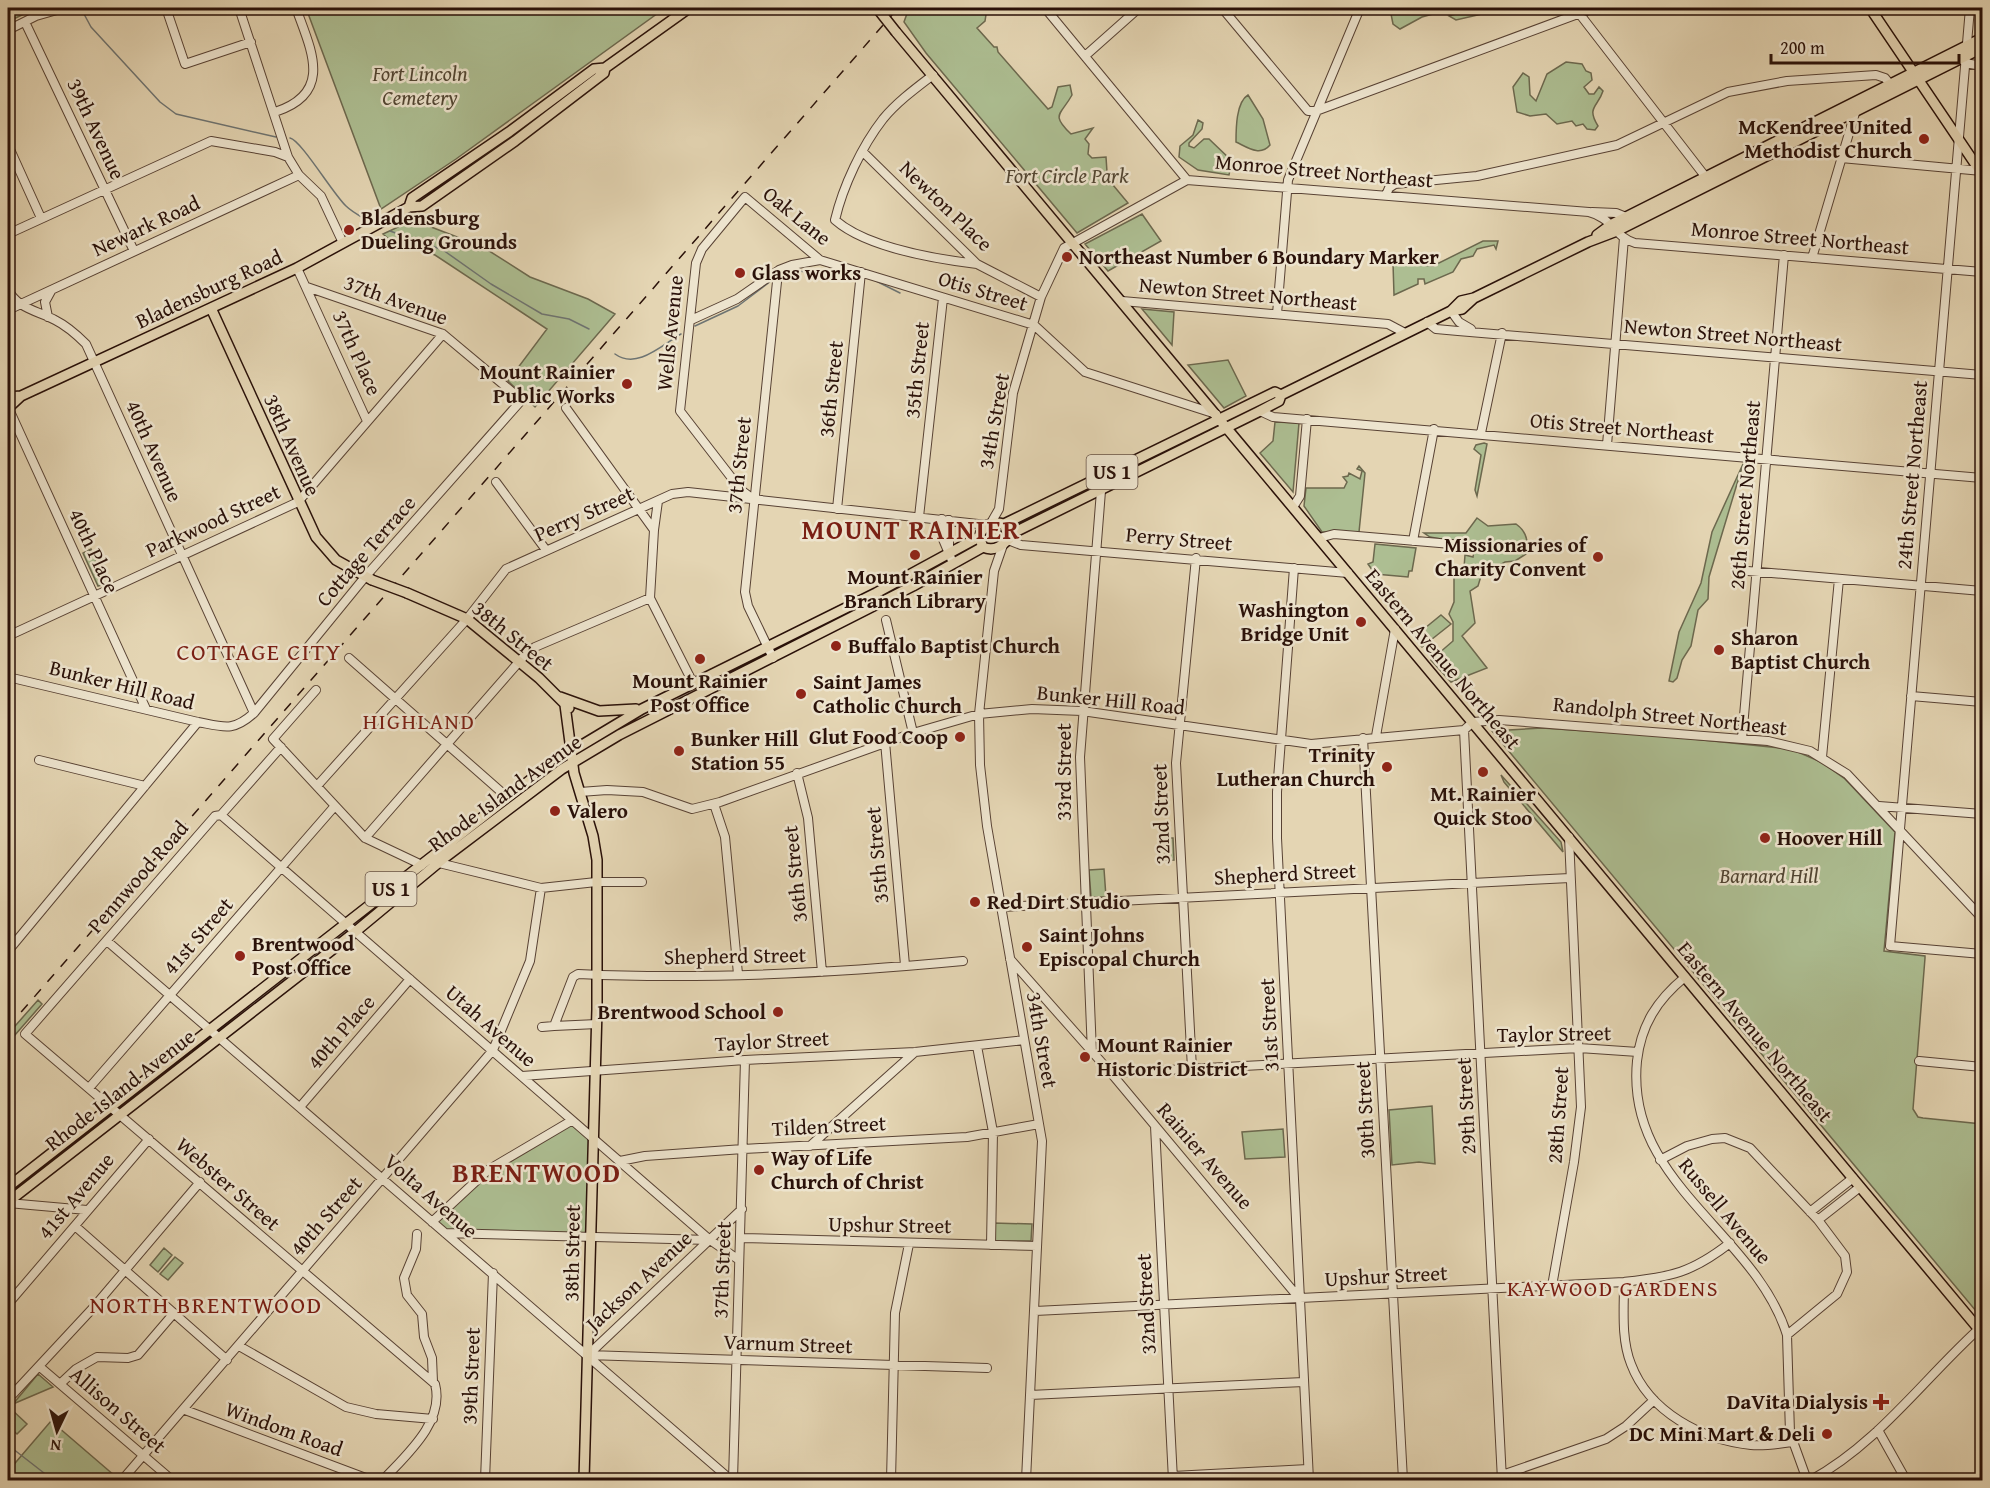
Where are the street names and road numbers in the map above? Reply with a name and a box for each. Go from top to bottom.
street label: 39th Avenue [59,73,134,185]
street label: Monroe Street Northeast [1214,146,1435,196]
street label: Newton Place [893,153,1000,258]
street label: Oak Lane [757,178,838,253]
street label: Newark Road [87,187,206,264]
street label: Monroe Street Northeast [1690,213,1911,263]
street label: Bladensburg Road [130,241,288,336]
street label: Otis Street [935,262,1032,319]
street label: 37th Avenue [340,266,453,333]
street label: Newton Street Northeast [1138,269,1359,319]
street label: Wells Avenue [648,273,691,392]
street label: 37th Place [325,305,390,400]
street label: Newton Street Northeast [1623,310,1844,360]
street label: 35th Street [896,319,937,420]
street label: 36th Street [810,338,851,439]
street label: 34th Street [970,370,1017,471]
street label: 24th Street Northeast [1888,379,1935,571]
street label: 38th Avenue [256,389,329,501]
street label: 40th Avenue [118,395,191,507]
street label: 26th Street Northeast [1721,399,1768,591]
street label: Otis Street Northeast [1529,404,1716,451]
street label: 37th Street [718,414,759,515]
road number: US 1 [1086,455,1138,489]
street label: Parkwood Street [140,476,286,565]
street label: Perry Street [529,477,639,549]
street label: Cottage Terrace [308,488,423,613]
street label: 40th Place [61,503,128,598]
street label: Perry Street [1125,518,1234,559]
street label: Eastern Avenue Northeast [1358,561,1529,756]
street label: 38th Street [466,593,561,679]
street label: Bunker Hill Road [46,651,199,718]
street label: Bunker Hill Road [1036,676,1187,723]
street label: Randolph Street Northeast [1552,688,1789,743]
street label: 33rd Street [1048,723,1079,821]
street label: Rhode Island Avenue [422,726,588,859]
street label: 32nd Street [1143,762,1178,865]
street label: 35th Street [857,805,896,905]
street label: Pennwood Road [80,813,196,940]
street label: 36th Street [774,824,815,924]
street label: Shepherd Street [1213,854,1357,893]
road number: US 1 [366,872,416,906]
street label: 41st Street [155,890,240,981]
street label: Eastern Avenue Northeast [1670,934,1841,1129]
street label: Shepherd Street [664,939,807,972]
street label: Utah Avenue [439,977,544,1074]
street label: 31st Street [1251,977,1286,1073]
street label: 40th Place [299,987,382,1076]
street label: 34th Street [1019,989,1066,1091]
street label: Taylor Street [1497,1017,1612,1050]
street label: Rhode Island Avenue [38,1021,201,1158]
street label: Taylor Street [714,1022,830,1059]
street label: 29th Street [1447,1056,1484,1155]
street label: 30th Street [1346,1060,1383,1159]
street label: 28th Street [1539,1065,1576,1165]
street label: Rainier Avenue [1150,1095,1261,1216]
street label: Tilden Street [771,1107,887,1144]
street label: Webster Street [169,1129,288,1238]
street label: 41st Avenue [30,1145,121,1246]
street label: Volta Avenue [378,1146,485,1245]
street label: Russell Avenue [1671,1151,1779,1271]
street label: 40th Street [282,1168,370,1263]
street label: 38th Street [555,1204,588,1302]
street label: Upshur Street [828,1208,952,1241]
street label: 37th Street [704,1220,739,1319]
street label: Jackson Avenue [576,1223,699,1340]
street label: 32nd Street [1127,1252,1164,1355]
street label: Upshur Street [1324,1257,1449,1294]
street label: 39th Street [453,1326,488,1425]
street label: Varnum Street [723,1326,854,1361]
street label: Allison Street [63,1359,174,1461]
street label: Windom Road [221,1393,348,1464]

